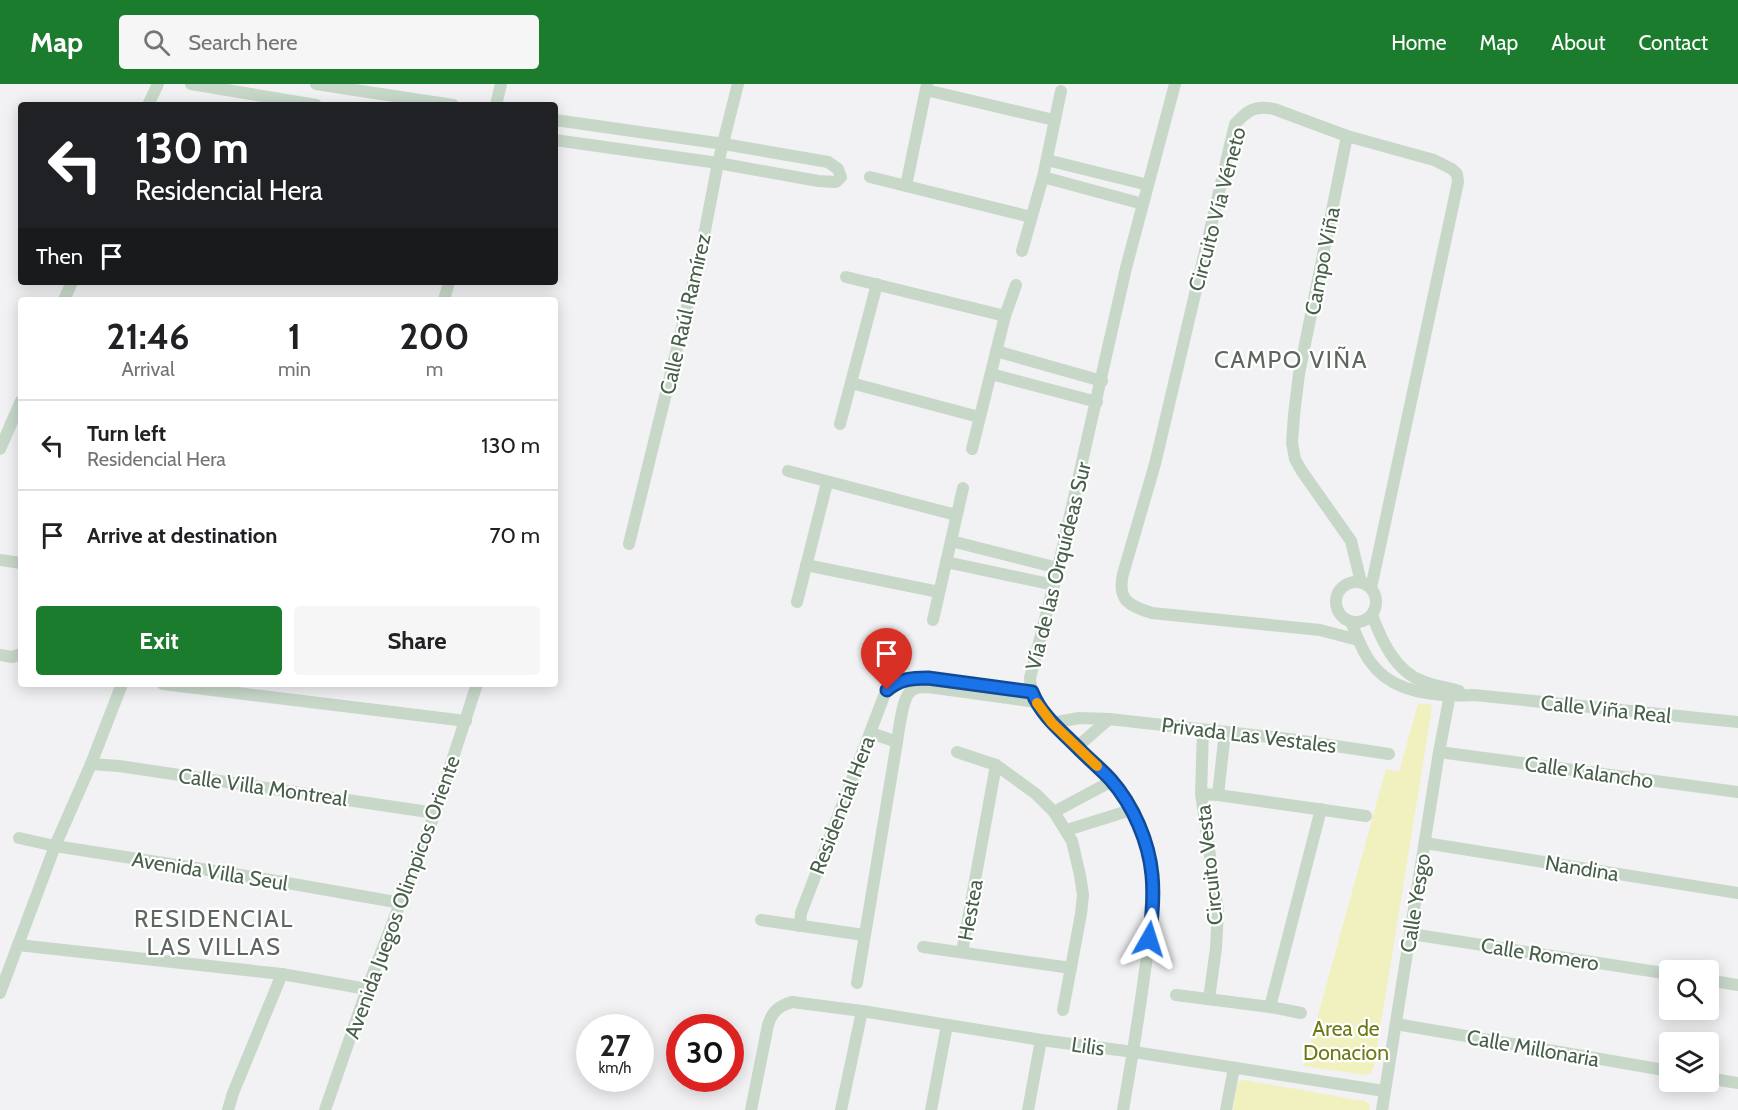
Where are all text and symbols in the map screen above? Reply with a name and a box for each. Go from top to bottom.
search box [119,15,539,69]
text: Map [30,25,83,59]
icon: search [140,26,173,59]
text: Search here [188,29,297,56]
text: Home [1391,30,1447,55]
text: Map [1480,30,1518,55]
text: About [1551,30,1605,55]
text: Contact [1638,30,1708,55]
text: 130 m [135,122,249,174]
street label: Circuito Vía Véneto [1183,124,1251,294]
icon: left [36,126,114,204]
text: Residencial Hera [135,174,323,207]
street label: Campo Viña [1299,205,1345,317]
street label: Calle Raúl Ramírez [654,231,716,397]
icon: arrive [95,240,128,273]
text: Then [36,243,83,270]
text: 21:46 [107,314,189,358]
text: 1 [288,314,301,358]
text: 200 [400,314,469,358]
district label: CAMPO VIÑA [1214,345,1368,374]
text: Arrival [121,357,175,381]
text: min [278,357,311,381]
text: m [426,357,443,381]
text: Turn left [87,420,166,447]
icon: left [36,429,69,462]
text: 130 m [481,432,540,459]
text: Residencial Hera [87,447,226,471]
street label: Vía de las Orquídeas Sur [1020,459,1096,673]
icon: arrive [36,519,69,552]
text: Arrive at destination [87,522,277,549]
text: 70 m [490,522,540,549]
button: Exit [36,606,282,675]
button: Share [294,606,540,675]
pin [861,628,912,690]
icon: arrive [870,637,903,670]
street label: Calle Viña Real [1540,690,1673,728]
street label: Privada Las Vestales [1160,712,1338,758]
street label: Residencial Hera [804,732,880,878]
street label: Calle Kalancho [1523,751,1655,793]
street label: Avenida Juegos Olimpicos Oriente [339,752,465,1042]
street label: Calle Villa Montreal [177,763,349,811]
street label: Circuito Vesta [1190,804,1228,926]
street label: Avenida Villa Seul [130,846,290,896]
street label: Nandina [1543,850,1621,886]
street label: Calle Yesgo [1395,852,1435,954]
street label: Hestea [952,877,988,943]
district label: RESIDENCIAL LAS VILLAS [134,904,294,961]
position arrow [1117,907,1181,971]
street label: Calle Romero [1479,932,1601,976]
map controls [1659,960,1719,1092]
button: search [1659,960,1719,1020]
speed limit sign: 30 [666,1014,744,1092]
park label: Area de Donacion [1303,1016,1389,1065]
street label: Calle Millonaria [1465,1024,1601,1072]
text: 27 [599,1027,631,1064]
street label: Lilis [1070,1031,1106,1061]
button: layers [1659,1032,1719,1092]
text: km/h [599,1059,631,1077]

